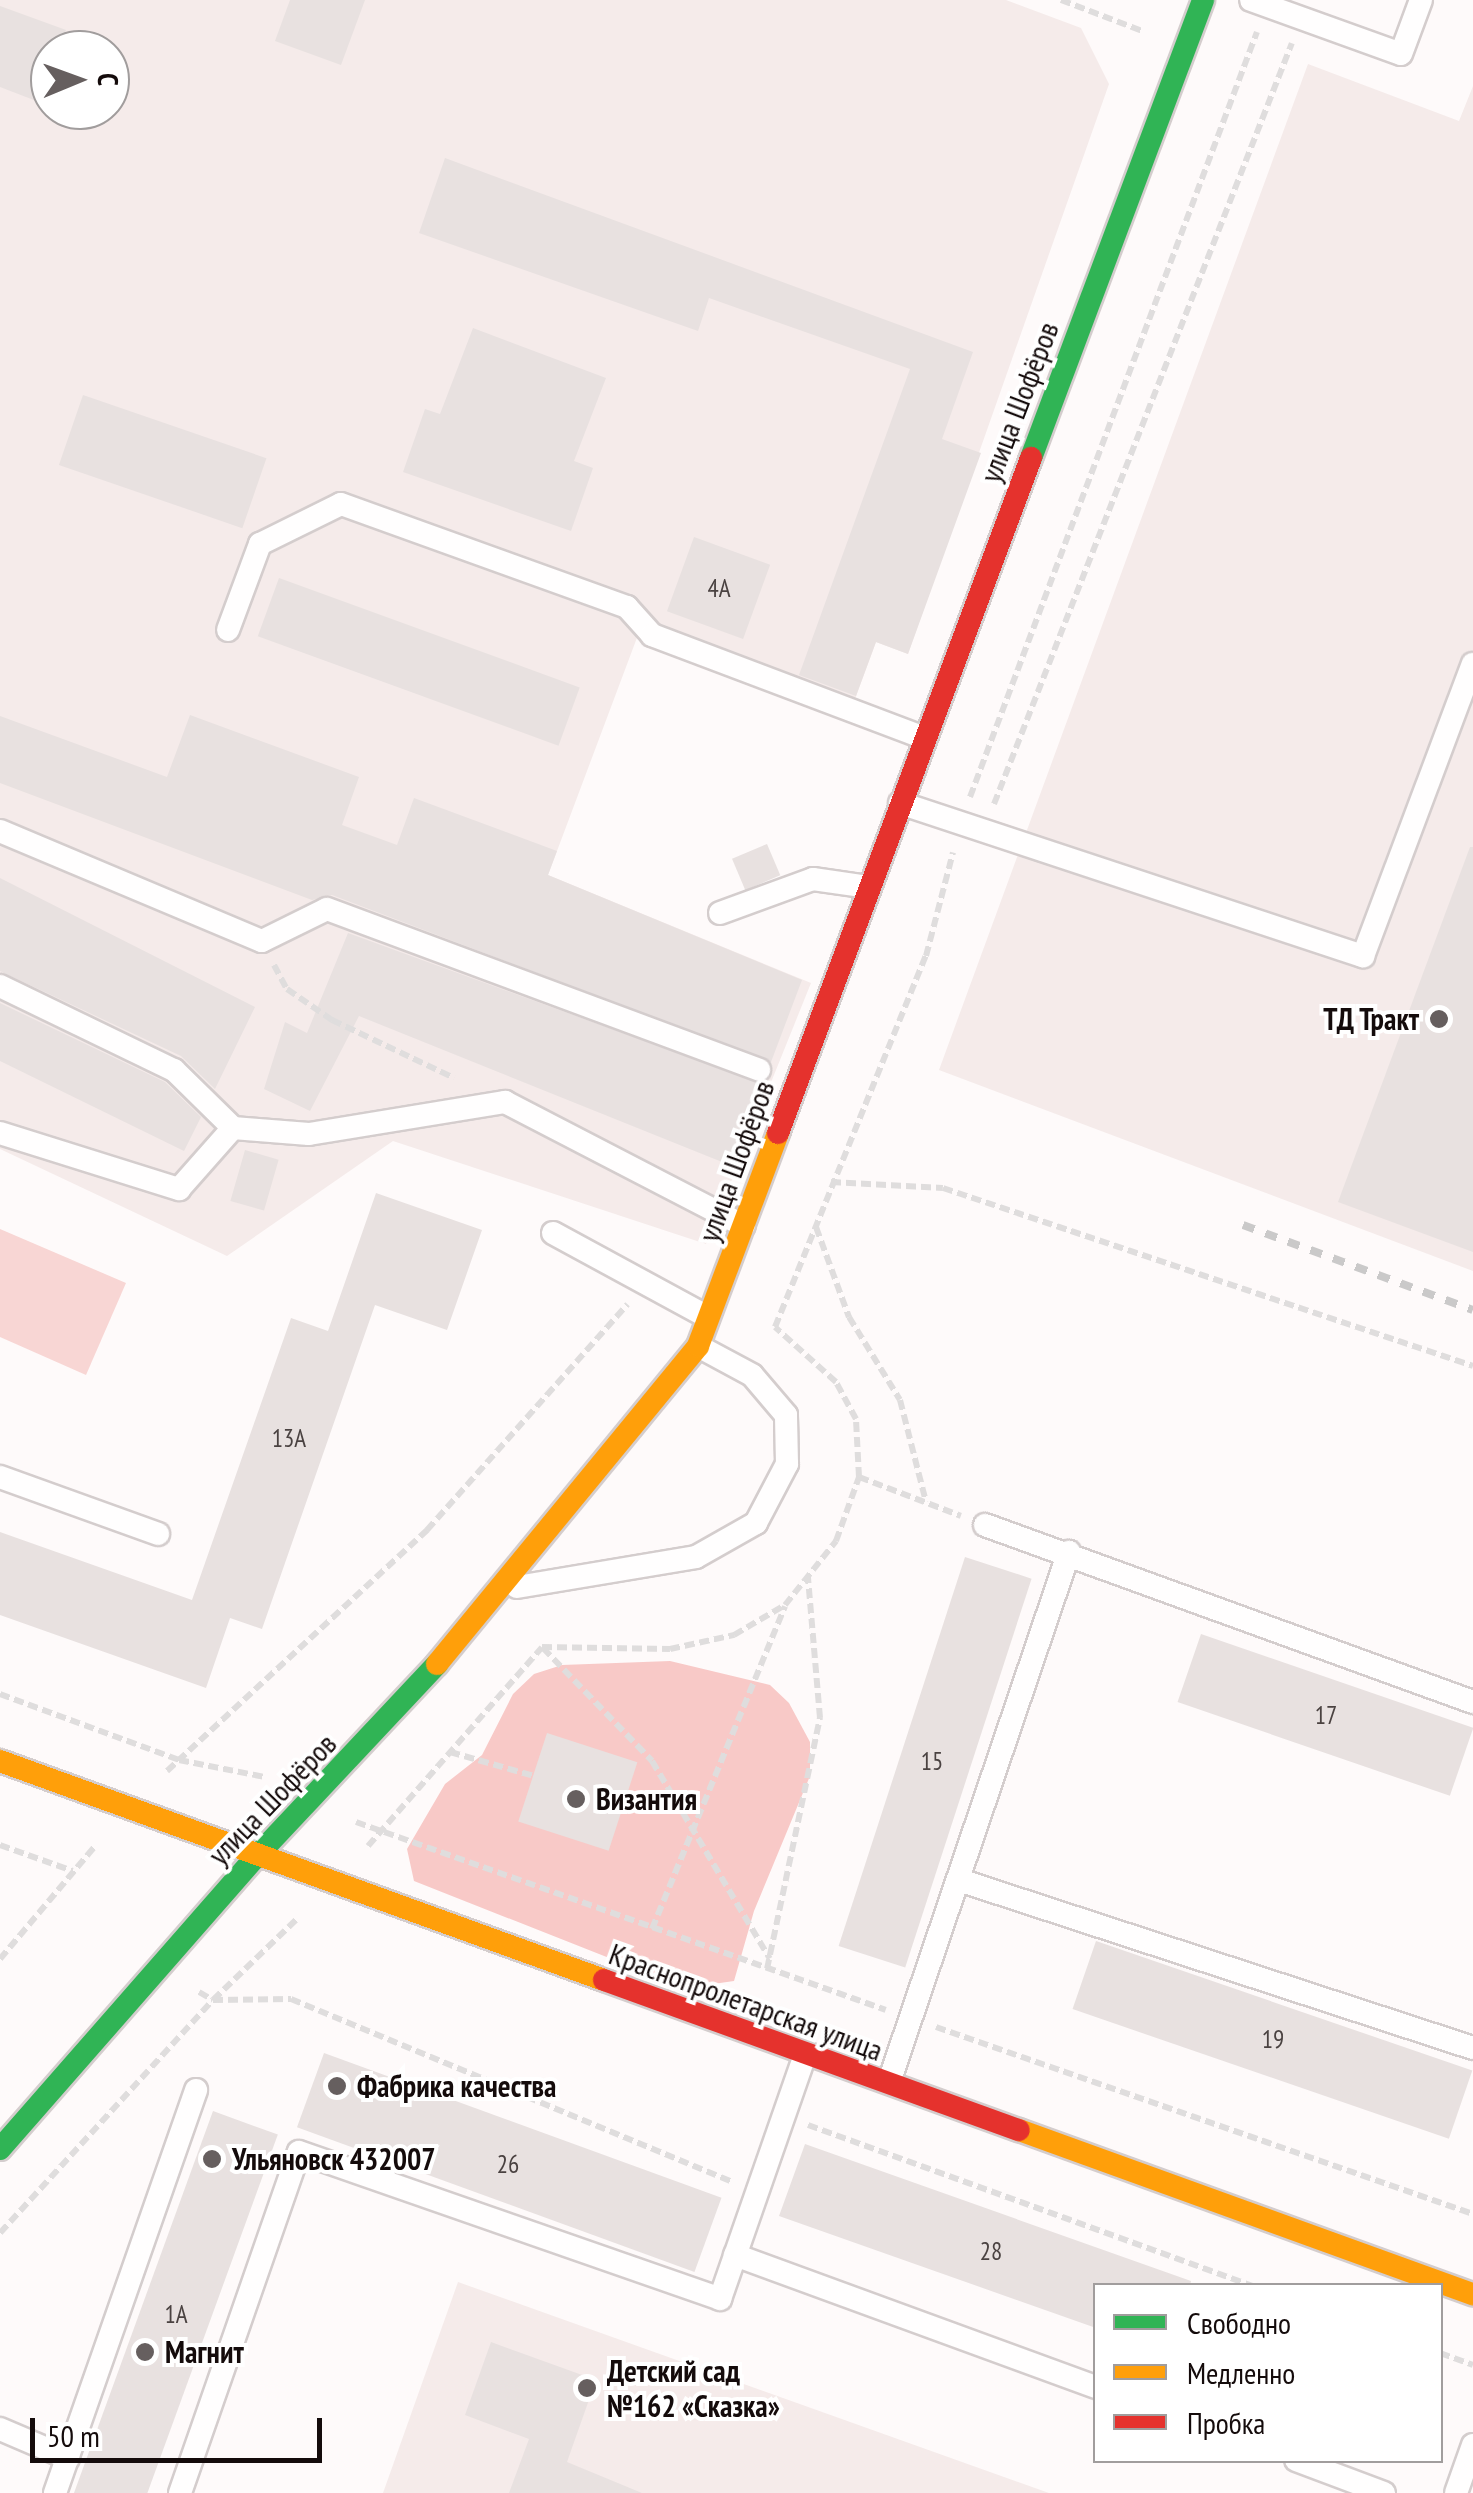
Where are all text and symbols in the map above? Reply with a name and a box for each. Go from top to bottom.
north arrow [30,30,130,130]
text: С [90,73,127,86]
street label: улица Шофёров [972,317,1066,487]
house number: 4А [707,573,731,603]
place label: ТД Тракт [1322,1001,1419,1037]
marker: ТД Тракт [1428,1008,1450,1030]
street label: улица Шофёров [690,1076,782,1246]
house number: 13А [272,1423,306,1453]
house number: 17 [1315,1700,1337,1730]
street label: улица Шофёров [200,1726,344,1872]
house number: 15 [921,1746,943,1776]
place label: Византия [596,1781,697,1817]
marker: Византия [565,1788,587,1810]
street label: Краснопролетарская улица [604,1936,888,2068]
house number: 19 [1262,2024,1284,2054]
place label: Фабрика качества [357,2068,556,2104]
marker: Фабрика качества [326,2075,348,2097]
place label: Ульяновск 432007 [232,2141,436,2177]
marker: Ульяновск 432007 [201,2148,223,2170]
house number: 26 [497,2149,519,2179]
house number: 28 [980,2236,1002,2266]
legend [1093,2283,1443,2463]
house number: 1А [164,2299,188,2329]
text: Свободно [1187,2303,1291,2342]
place label: Магнит [165,2334,244,2370]
marker: Магнит [134,2341,156,2363]
place label: Детский сад №162 «Сказка» [607,2353,780,2424]
text: Медленно [1187,2353,1295,2392]
marker: Детский сад №162 «Сказка» [576,2377,598,2399]
scale bar [35,2398,328,2460]
text: Пробка [1187,2403,1265,2442]
text: 50 m [47,2416,100,2455]

